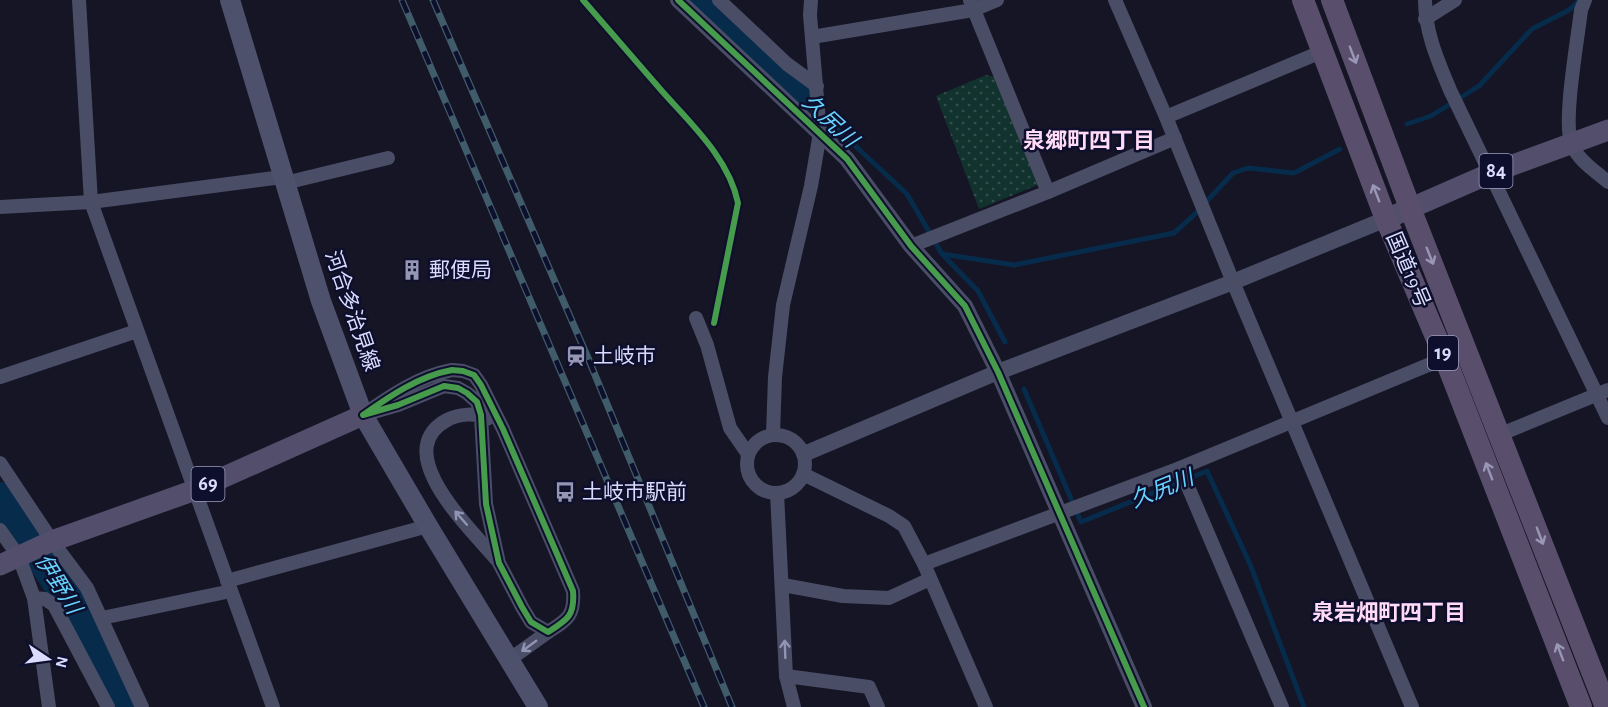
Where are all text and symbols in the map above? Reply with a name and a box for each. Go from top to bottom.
one-way arrow [1348,45,1359,64]
water label: 久尻川 [798,90,864,153]
district label: 泉郷町四丁目 [1023,129,1155,152]
road number: 84 [1480,154,1512,188]
one-way arrow [1370,184,1381,203]
street label: 国道19号 [1383,229,1434,311]
one-way arrow [1425,247,1436,265]
street label: 河合多治見線 [322,248,383,374]
building icon: 郵便局 [400,258,424,282]
place label: 郵便局 [429,259,492,281]
road number: 19 [1428,336,1458,370]
station icon: 土岐市 [564,344,588,368]
place label: 土岐市 [593,345,656,367]
one-way arrow [1483,462,1494,480]
water label: 久尻川 [1127,465,1199,512]
road number: 69 [192,467,224,501]
bus stop icon: 土岐市駅前 [553,480,577,504]
place label: 土岐市駅前 [582,481,687,503]
one-way arrow [454,511,468,526]
one-way arrow [1535,526,1546,544]
water label: 伊野川 [31,550,87,620]
district label: 泉岩畑町四丁目 [1312,601,1466,624]
north arrow [18,629,78,689]
one-way arrow [521,640,537,652]
one-way arrow [780,640,791,660]
one-way arrow [1553,644,1564,662]
text: N [53,655,71,669]

